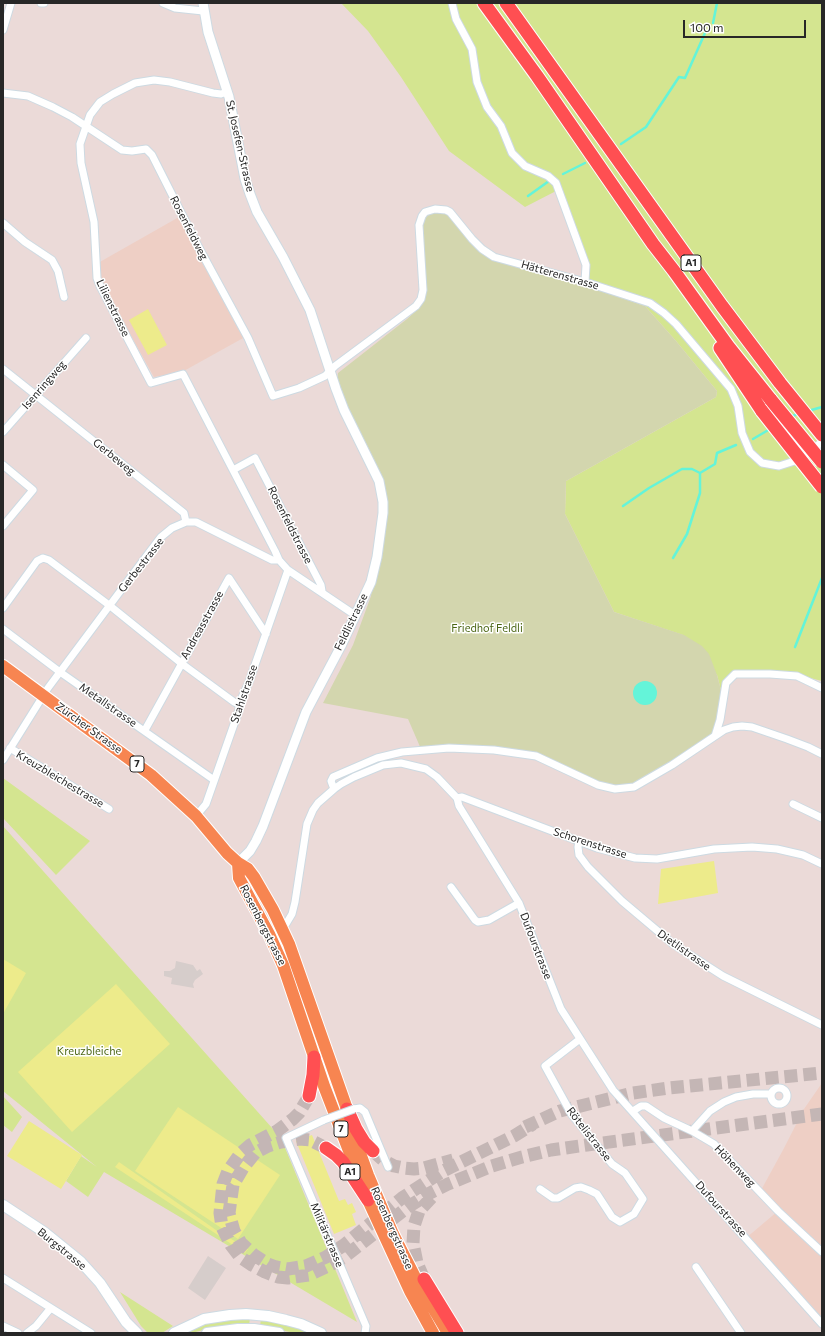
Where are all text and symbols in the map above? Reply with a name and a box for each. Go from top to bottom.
scale bar [685,12,808,38]
text: 100 m [690,20,724,34]
street label: St. Josefen-Strasse [223,99,257,193]
street label: Rosenfeldweg [167,194,211,262]
road number: A1 [681,255,701,271]
street label: Hätterenstrasse [520,258,600,292]
street label: Lilienstrasse [93,277,133,339]
street label: Isenringweg [19,358,69,412]
street label: Gerbeweg [90,436,138,478]
street label: Rosenfeldstrasse [265,484,315,566]
street label: Gerbestrasse [116,535,166,595]
street label: Andreasstrasse [178,588,226,662]
street label: Feldlistrasse [331,591,371,653]
park label: Friedhof Feldli [451,621,523,635]
street label: Stahlstrasse [228,663,260,725]
street label: Metallstrasse [77,680,139,730]
street label: Zürcher Strasse [53,700,125,756]
street label: Kreuzbleichestrasse [14,748,106,810]
road number: 7 [130,756,144,772]
street label: Schorenstrasse [552,825,628,861]
street label: Rosenbergstrasse [237,883,289,967]
street label: Dufourstrasse [517,911,555,981]
street label: Dietlistrasse [655,927,713,973]
park label: Kreuzbleiche [57,1044,121,1058]
street label: Rötelistrasse [564,1104,614,1164]
road number: 7 [334,1121,348,1137]
street label: Höhenweg [712,1142,758,1190]
road number: A1 [340,1164,360,1180]
street label: Dufourstrasse [692,1178,750,1240]
street label: Rosenbergstrasse [368,1185,416,1271]
street label: Militärstrasse [307,1201,347,1269]
street label: Burgstrasse [35,1225,89,1273]

